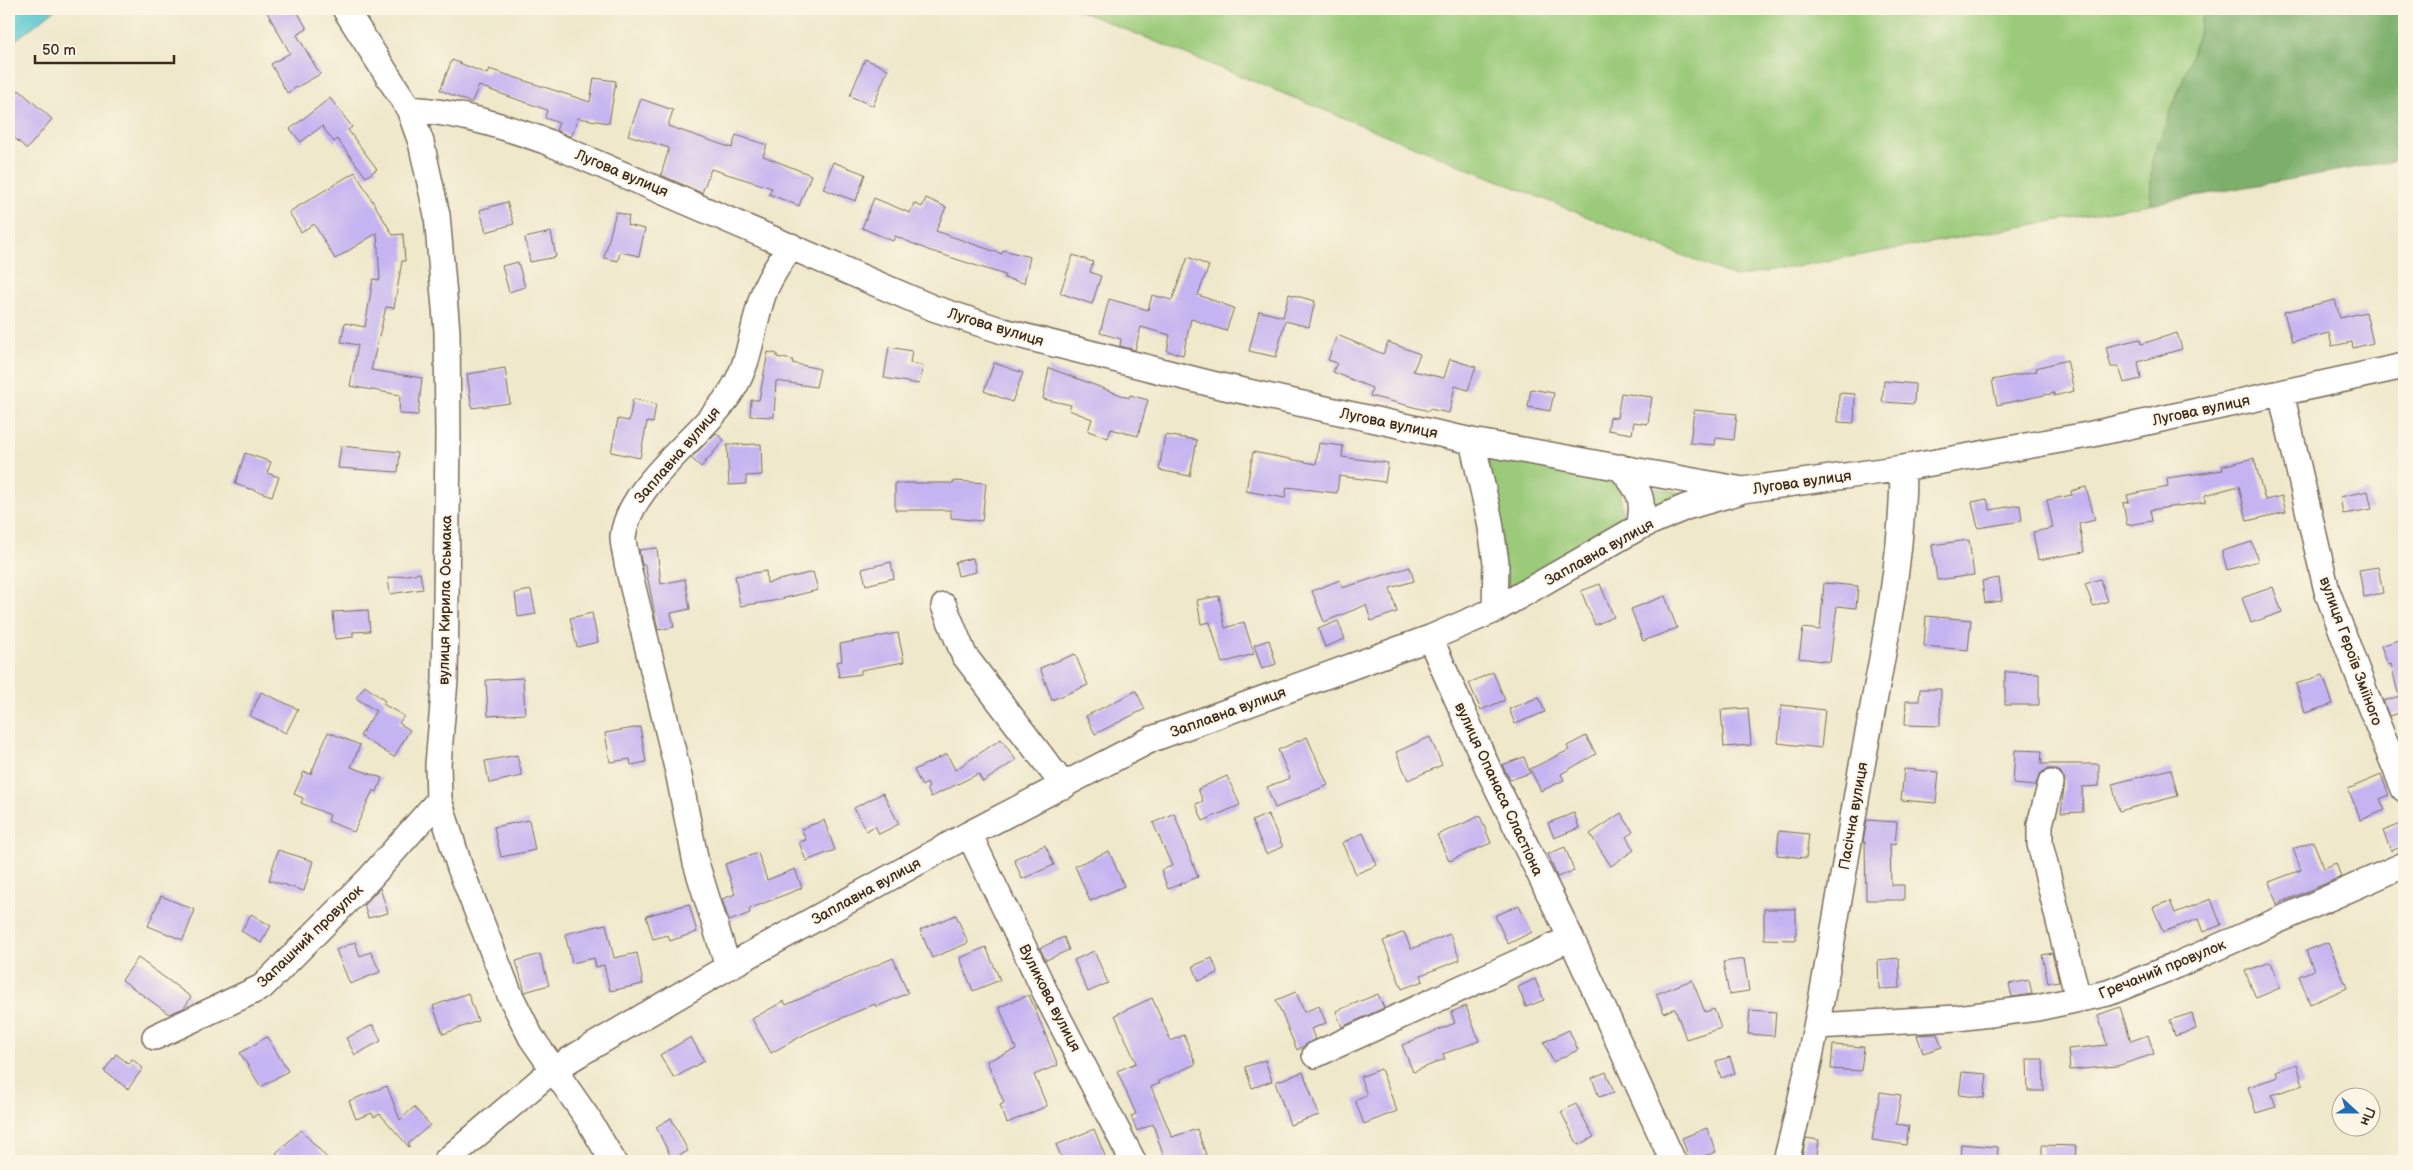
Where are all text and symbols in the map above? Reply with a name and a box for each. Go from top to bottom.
scale bar [35,32,174,64]
text: 50 m [42,41,76,60]
street label: Лугова вулиця [571,145,671,202]
street label: Лугова вулиця [945,304,1046,351]
street label: Лугова вулиця [2150,391,2252,430]
street label: Заплавна вулиця [630,403,725,508]
street label: Лугова вулиця [1337,404,1439,443]
street label: Лугова вулиця [1751,466,1853,499]
street label: вулиця Кирила Осьмака [435,515,456,685]
street label: Заплавна вулиця [1541,515,1657,590]
street label: вулиця Героїв Зміїного [2315,574,2386,728]
street label: Заплавна вулиця [1168,683,1289,742]
street label: вулиця Опанаса Сластіона [1450,699,1547,879]
street label: Пасічна вулиця [1835,761,1872,871]
street label: Заплавна вулиця [808,854,924,929]
street label: Запашний провулок [253,881,367,992]
street label: Гречаний провулок [2096,935,2228,1004]
street label: Вуликова вулиця [1014,941,1085,1055]
north arrow [2330,1088,2380,1138]
text: Пн [2356,1105,2379,1128]

